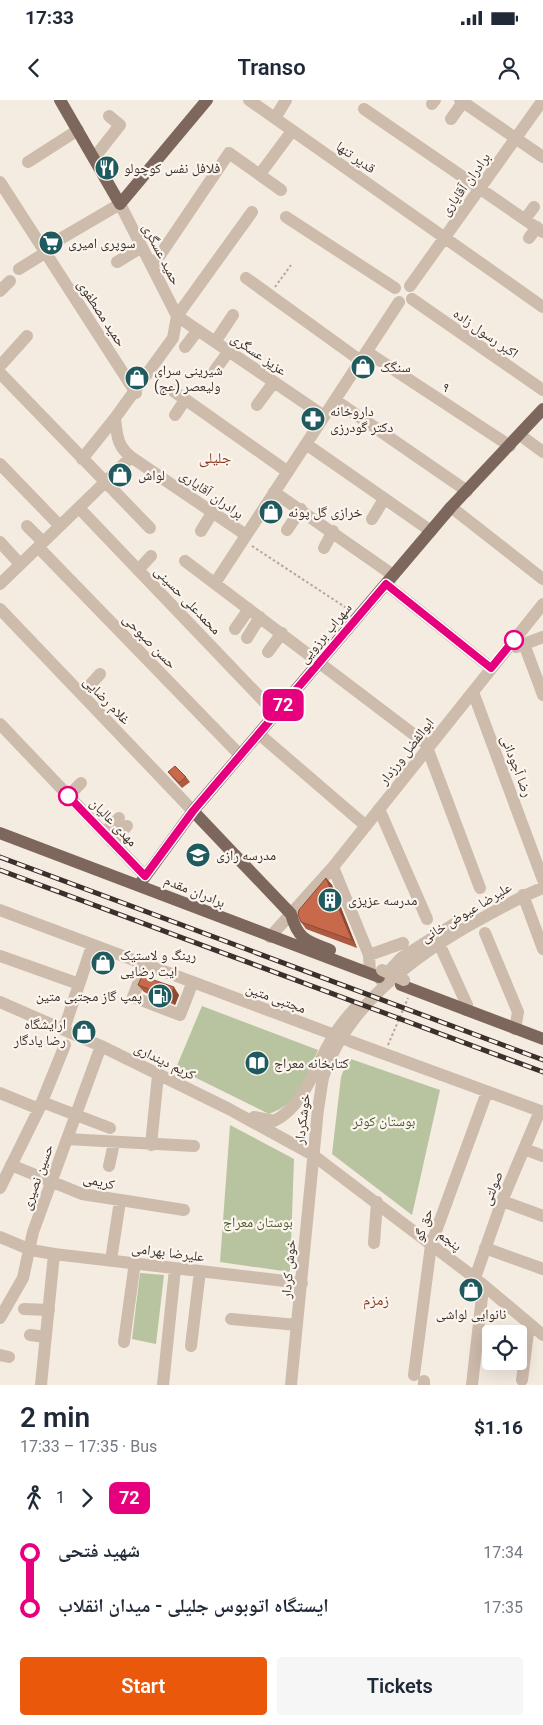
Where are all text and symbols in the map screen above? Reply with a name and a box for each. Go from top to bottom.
text: 17:33 [25,6,74,29]
icon: back [20,54,48,82]
icon: person [495,54,523,82]
text: Transo [237,55,306,80]
street label: قدیر تنها [333,138,379,177]
street label: برادران آقایاری [437,149,494,219]
restaurant icon: فلافل نفس کوچولو [94,155,120,181]
place label: فلافل نفس کوچولو [124,160,220,177]
street label: حمید عسگری [139,221,184,288]
supermarket icon: سوپری امیری [38,230,64,256]
place label: سوپری امیری [68,235,135,252]
street label: حمید مصطفوی [74,277,130,350]
street label: اکبر رسول زاده [450,305,522,362]
street label: عزیز عسگری [228,330,290,379]
shop icon: سنگک [350,354,376,380]
place label: سنگک [380,359,411,375]
place label: شیرینی سرای ولیعصر (عج) [154,362,223,396]
shop icon: شیرینی سرای ولیعصر (عج) [124,365,150,391]
street label: ۹ [439,379,453,395]
place label: داروخانه دکتر گودرزی [330,403,394,436]
pharmacy icon: داروخانه دکتر گودرزی [300,406,326,432]
district label: جلیلی [199,449,232,468]
shop icon: لواش [107,462,133,488]
street label: برادران آقایاری [176,466,247,523]
place label: لواش [138,467,165,484]
shop icon: خرازی گل پونه [258,499,284,525]
place label: خرازی گل پونه [288,504,363,521]
street label: محمدعلی حسینی [151,563,225,638]
street label: سهراب برزویی [295,600,356,667]
street label: حسن صبوحی [119,610,180,673]
unlabelled marker [504,630,524,650]
street label: غلام رضایی [79,673,134,729]
line badge: 72 [260,689,306,721]
text: 72 [273,694,293,715]
street label: ابوالفضل ورزدار [374,715,438,789]
street label: رضا آجودانی [497,733,536,799]
unlabelled marker [58,786,78,806]
street label: مهدی عالیان [86,795,141,850]
school or university icon: مدرسه رازی [185,842,211,868]
place label: مدرسه رازی [216,847,276,864]
street label: برادران مقدم [161,872,228,912]
street label: علیرضا عیوض خانی [418,879,515,946]
building icon: مدرسه عزیزی [317,887,343,913]
place label: مدرسه عزیزی [348,892,417,909]
place label: رینگ و لاستیک ایت رضایی [120,947,196,980]
shop icon: رینگ و لاستیک ایت رضایی [90,950,116,976]
street label: مجتبی متین [244,980,308,1017]
fuel station icon: پمپ گاز مجتبی متین [147,983,173,1009]
place label: پمپ گاز مجتبی متین [36,988,142,1005]
place label: ارایشگاه رضا یادگار [13,1016,66,1049]
shop icon: ارایشگاه رضا یادگار [71,1019,97,1045]
street label: کریم دینداری [131,1039,198,1085]
library icon: کتابخانه معراج [244,1050,270,1076]
place label: کتابخانه معراج [274,1055,349,1073]
street label: خوشکردار [291,1092,314,1147]
park label: بوستان کوثر [352,1113,415,1130]
street label: حسین نصیری [18,1142,57,1212]
street label: صولتی [478,1169,507,1208]
street label: کریمی [82,1170,116,1193]
street label: حق گو [410,1206,438,1244]
park label: بوستان معراج [223,1214,293,1232]
street label: پنجم [434,1226,465,1256]
street label: خوش کردار [277,1239,300,1300]
street label: علیرضا بهرامی [130,1240,205,1265]
shop icon: نانوایی لواشی [458,1277,484,1303]
district label: زمزم [363,1291,389,1310]
place label: نانوایی لواشی [436,1306,506,1323]
map controls [482,1325,527,1370]
button: locate [482,1325,527,1370]
text: 2 min [20,1401,90,1434]
text: $1.16 [474,1416,523,1439]
text: 17:33 – 17:35 · Bus [20,1437,157,1456]
icon: walk [20,1484,48,1512]
icon: forward [73,1484,101,1512]
text: 72 [119,1487,140,1508]
text: 1 [56,1488,65,1507]
text: شهید فتحی [58,1539,140,1562]
text: 17:34 [483,1543,523,1562]
text: ایستگاه اتوبوس جلیلی - میدان انقلاب [58,1594,329,1617]
text: 17:35 [483,1598,523,1617]
button: Start [20,1657,267,1715]
button: Tickets [277,1657,523,1715]

